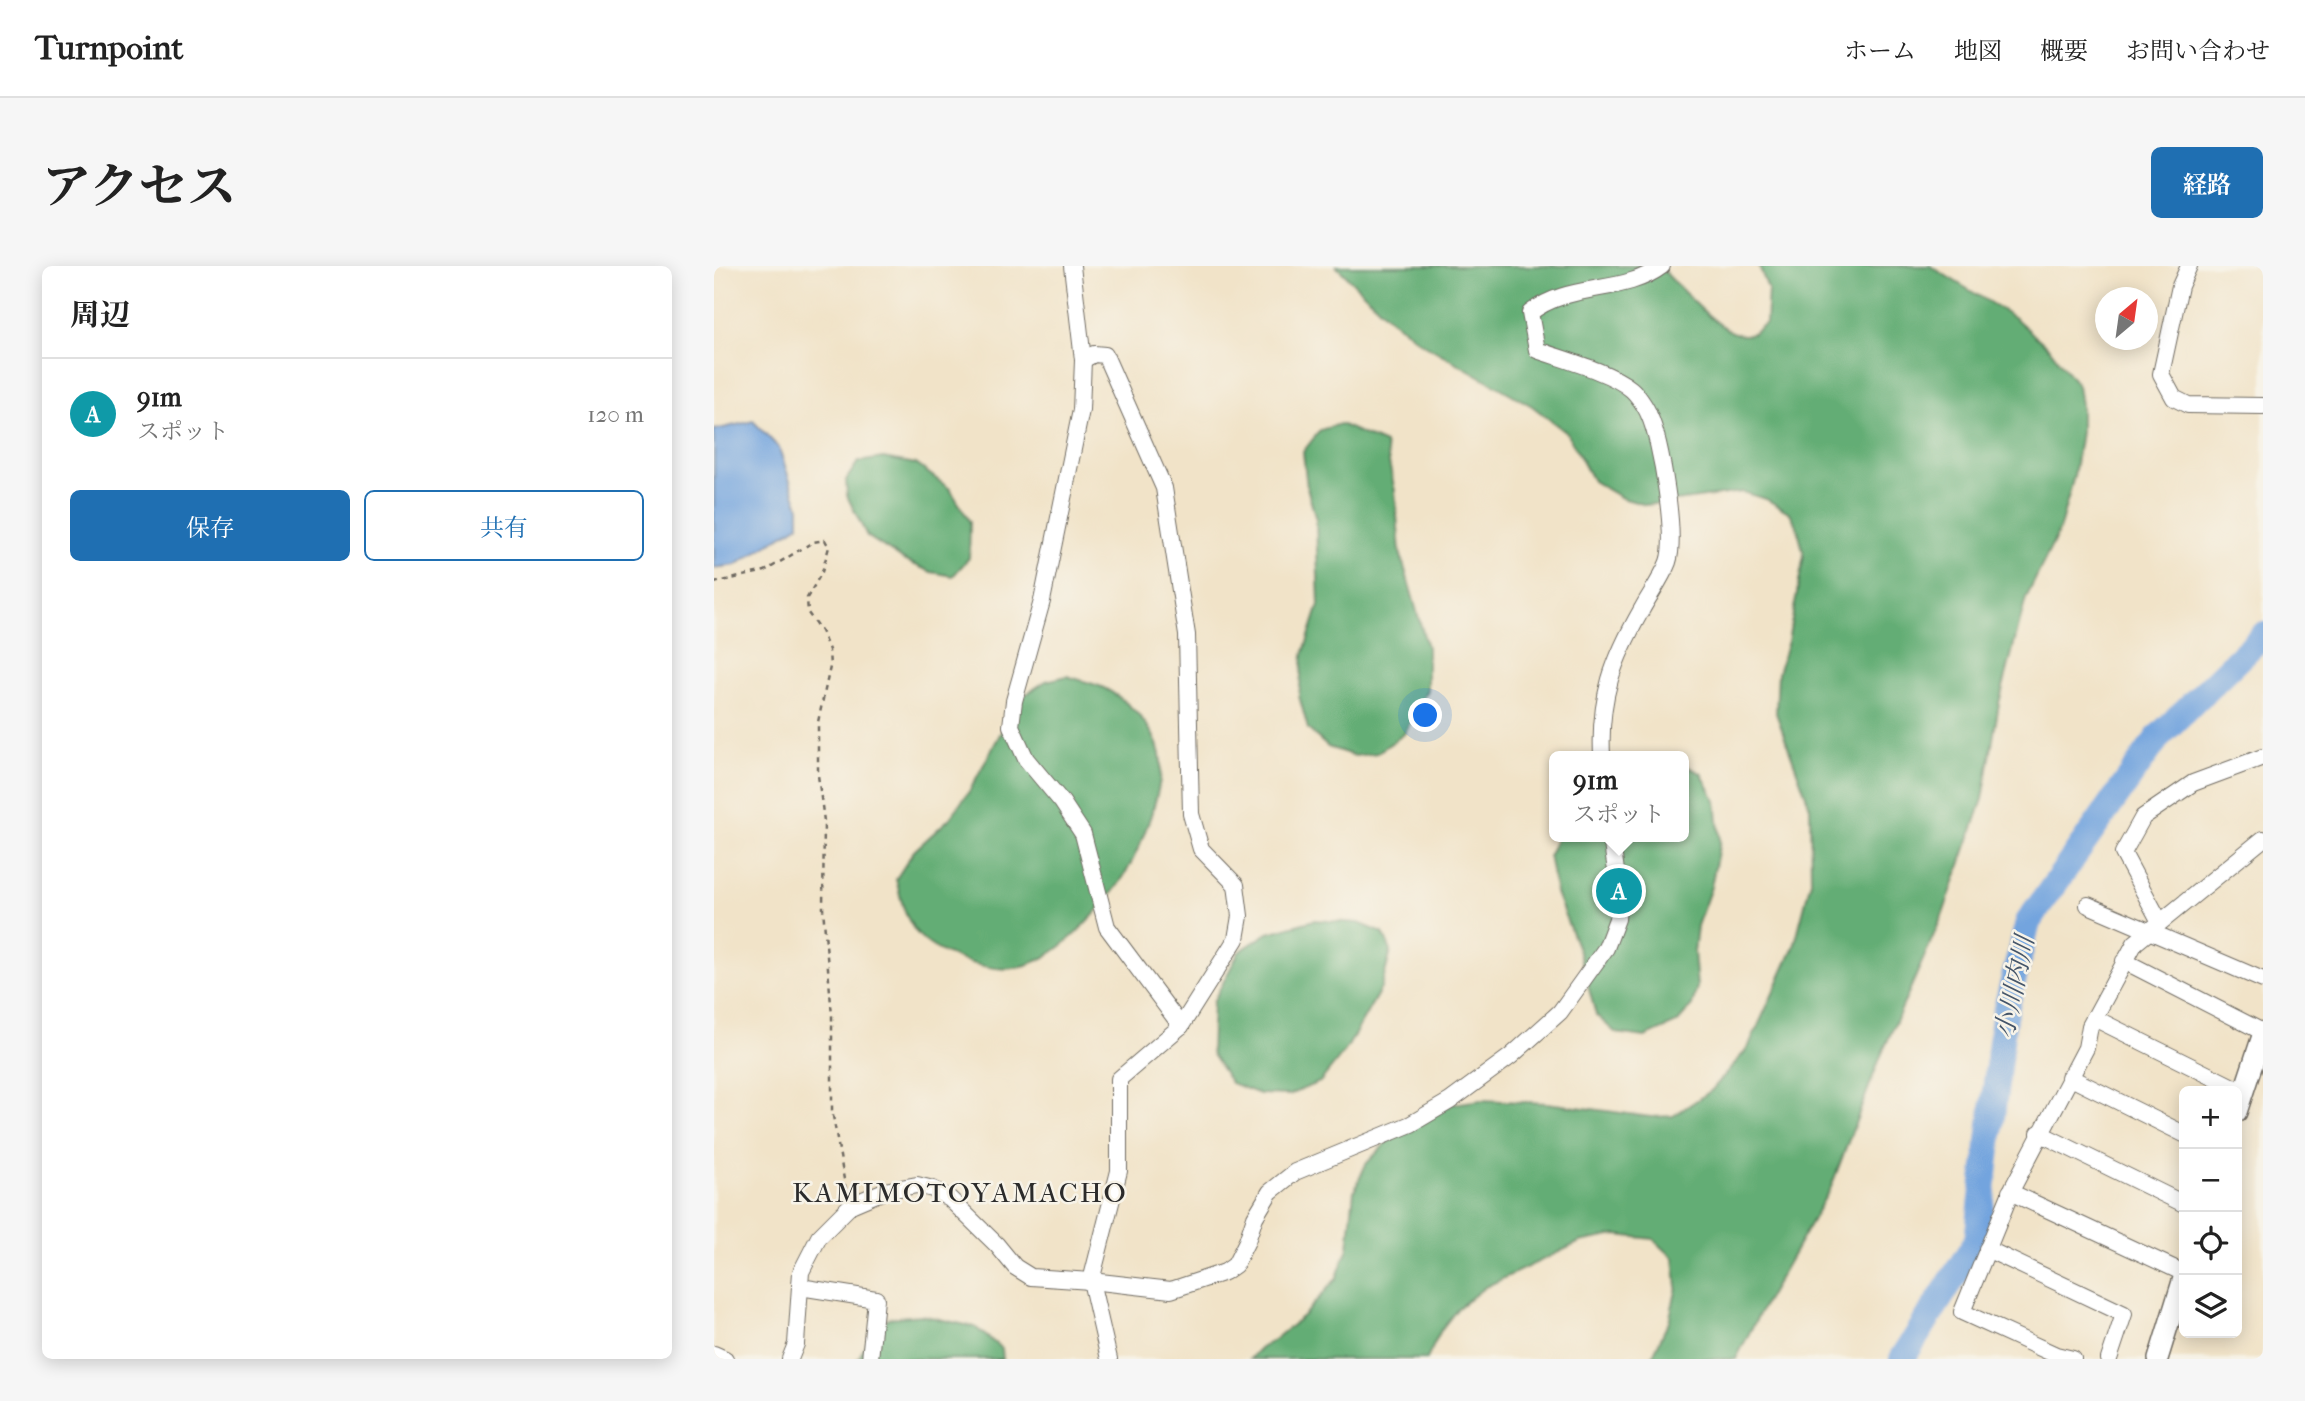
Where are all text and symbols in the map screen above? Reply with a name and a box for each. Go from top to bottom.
text: Turnpoint [35,29,183,68]
text: ホーム [1844,37,1916,65]
text: 地図 [1954,37,2002,65]
text: 概要 [2040,37,2088,65]
text: お問い合わせ [2126,37,2270,65]
button: 経路 [2151,147,2263,218]
text: アクセス [42,158,237,216]
north arrow [2095,287,2158,350]
text: 周辺 [70,298,130,333]
text: 91m [137,382,182,413]
text: A [86,401,100,428]
text: 120 m [587,401,644,428]
text: スポット [137,418,229,445]
button: 保存 [70,490,350,561]
button: 共有 [364,490,644,561]
your location [1408,698,1442,732]
popup [1549,751,1689,842]
text: 91m [1573,765,1618,796]
text: スポット [1573,801,1665,828]
pin: A [1596,865,1642,917]
water label: 小川内川 [1989,930,2041,1041]
map controls [2179,1086,2242,1338]
button: + [2179,1086,2242,1149]
button: − [2179,1149,2242,1212]
district label: KAMIMOTOYAMACHO [792,1176,1128,1209]
button: locate [2179,1212,2242,1275]
button: layers [2179,1275,2242,1338]

